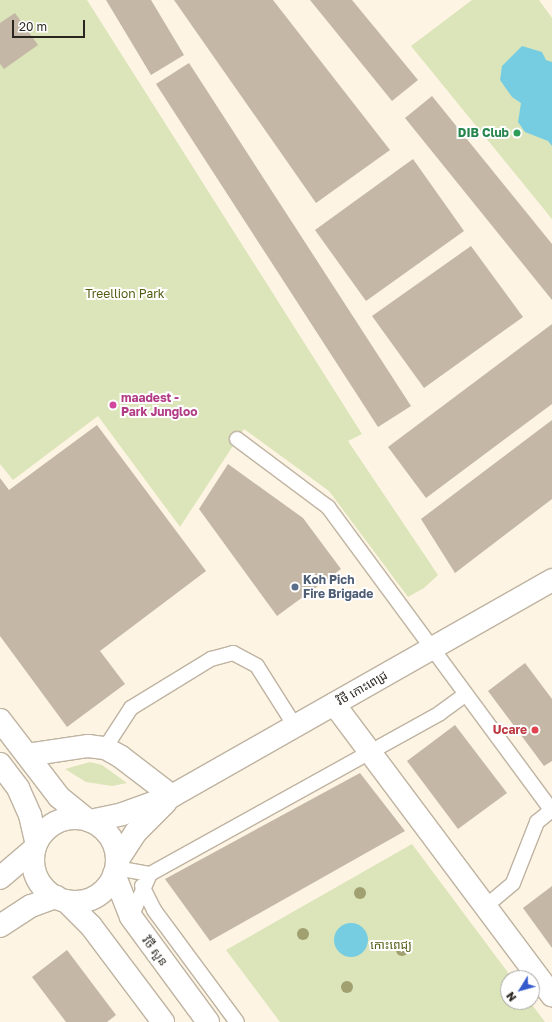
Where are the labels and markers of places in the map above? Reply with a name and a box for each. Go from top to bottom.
place label: DIB Club [458,126,509,140]
marker: DIB Club [512,128,522,138]
place label: maadest - Park Jungloo [121,391,197,419]
marker: maadest - Park Jungloo [108,400,118,410]
place label: Koh Pich Fire Brigade [303,573,373,601]
marker: Koh Pich Fire Brigade [290,582,300,592]
place label: Ucare [493,723,527,737]
marker: Ucare [530,725,540,735]

